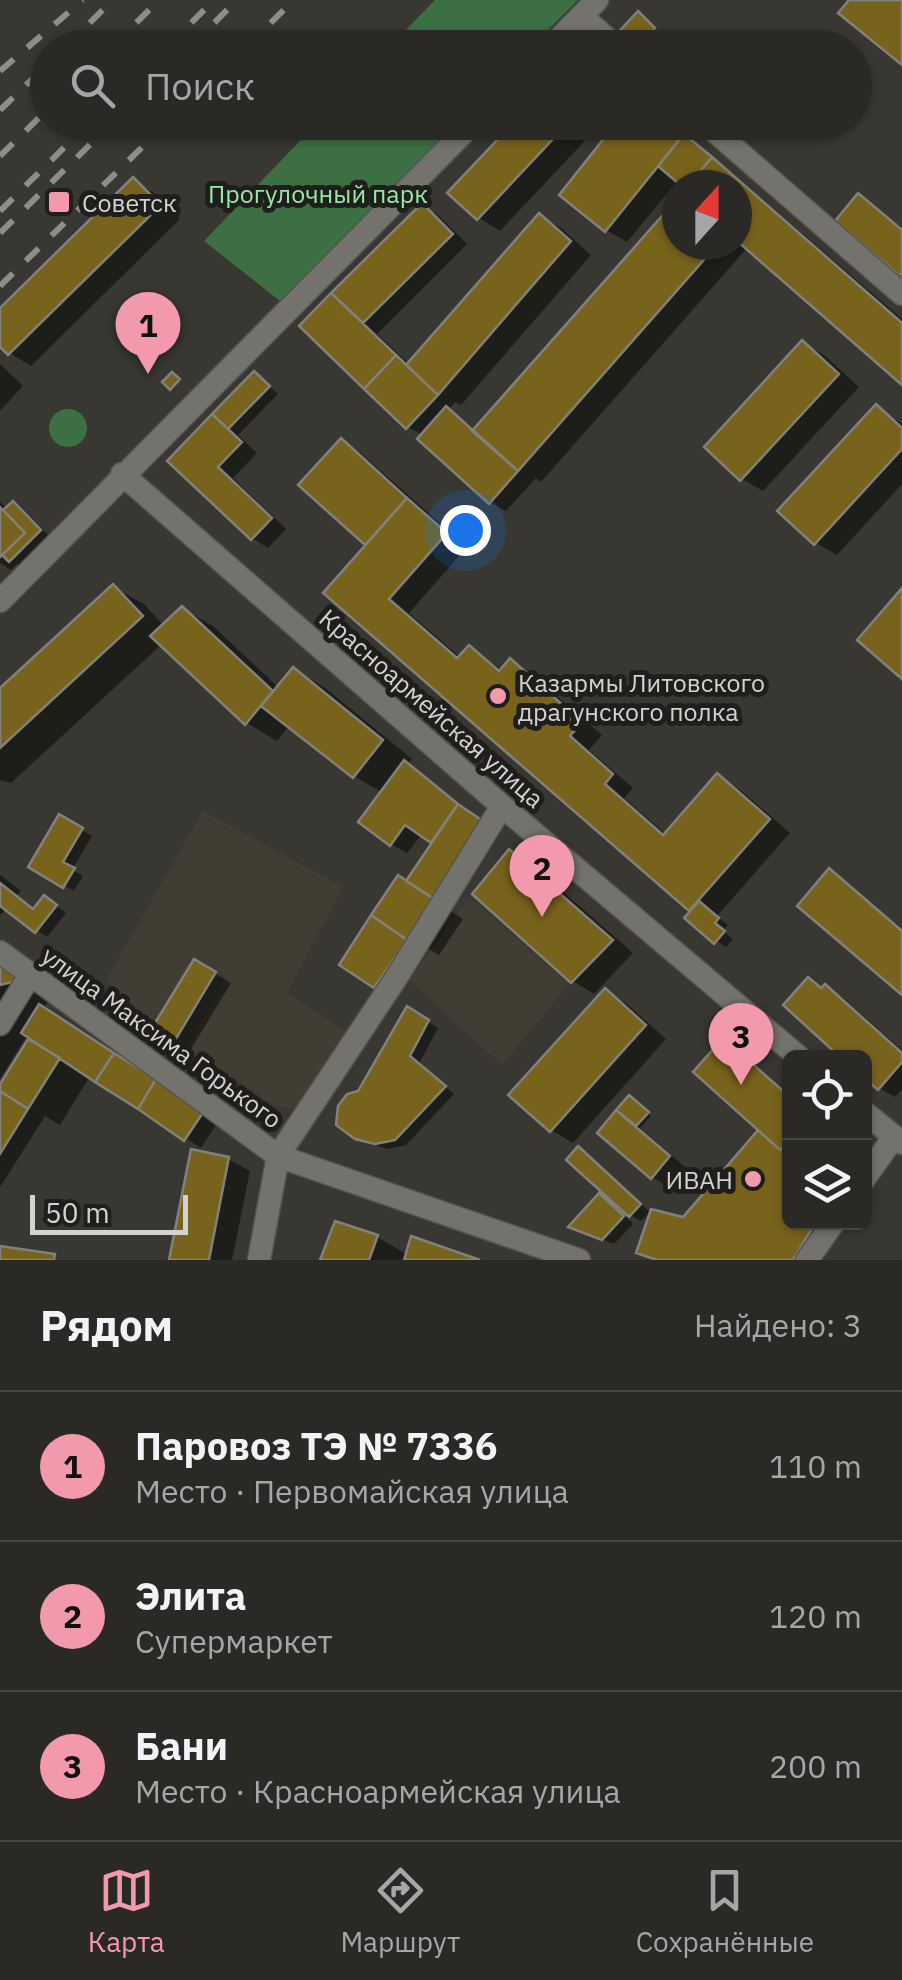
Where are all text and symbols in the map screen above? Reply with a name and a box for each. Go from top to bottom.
search box [30,30,872,140]
icon: search [65,58,120,113]
text: Поиск [145,61,255,110]
north arrow [662,170,752,260]
park label: Прогулочный парк [208,177,428,210]
place label: Советск [82,186,177,219]
marker: Советск [46,189,72,215]
pin: 1 [116,292,180,374]
your location [440,505,491,556]
street label: Красноармейская улица [313,601,551,815]
place label: Казармы Литовского драгунского полка [518,666,765,728]
marker: Казармы Литовского драгунского полка [487,685,509,707]
pin: 2 [510,834,574,917]
street label: улица Максима Горького [35,939,289,1135]
pin: 3 [708,1002,774,1085]
map controls [782,1050,872,1230]
button: locate [782,1050,872,1140]
button: layers [782,1140,872,1230]
place label: ИВАН [666,1163,733,1196]
marker: ИВАН [742,1168,764,1190]
scale bar [30,1190,188,1234]
text: 50 m [45,1194,110,1231]
text: Рядом [40,1298,173,1353]
text: Найдено: 3 [694,1304,862,1346]
text: Паровоз ТЭ № 7336 [135,1421,498,1470]
text: 1 [63,1445,82,1487]
text: 110 m [769,1445,862,1487]
text: Место · Первомайская улица [135,1470,569,1512]
text: Элита [135,1571,246,1620]
text: 2 [63,1595,82,1637]
text: 120 m [769,1595,862,1637]
text: Супермаркет [135,1620,333,1662]
text: Бани [135,1721,228,1770]
text: 3 [63,1745,82,1787]
text: 200 m [769,1745,862,1787]
text: Место · Красноармейская улица [135,1770,621,1812]
tab: Карта [88,1863,165,1960]
tab: Маршрут [340,1863,460,1960]
tab: Сохранённые [636,1863,814,1960]

